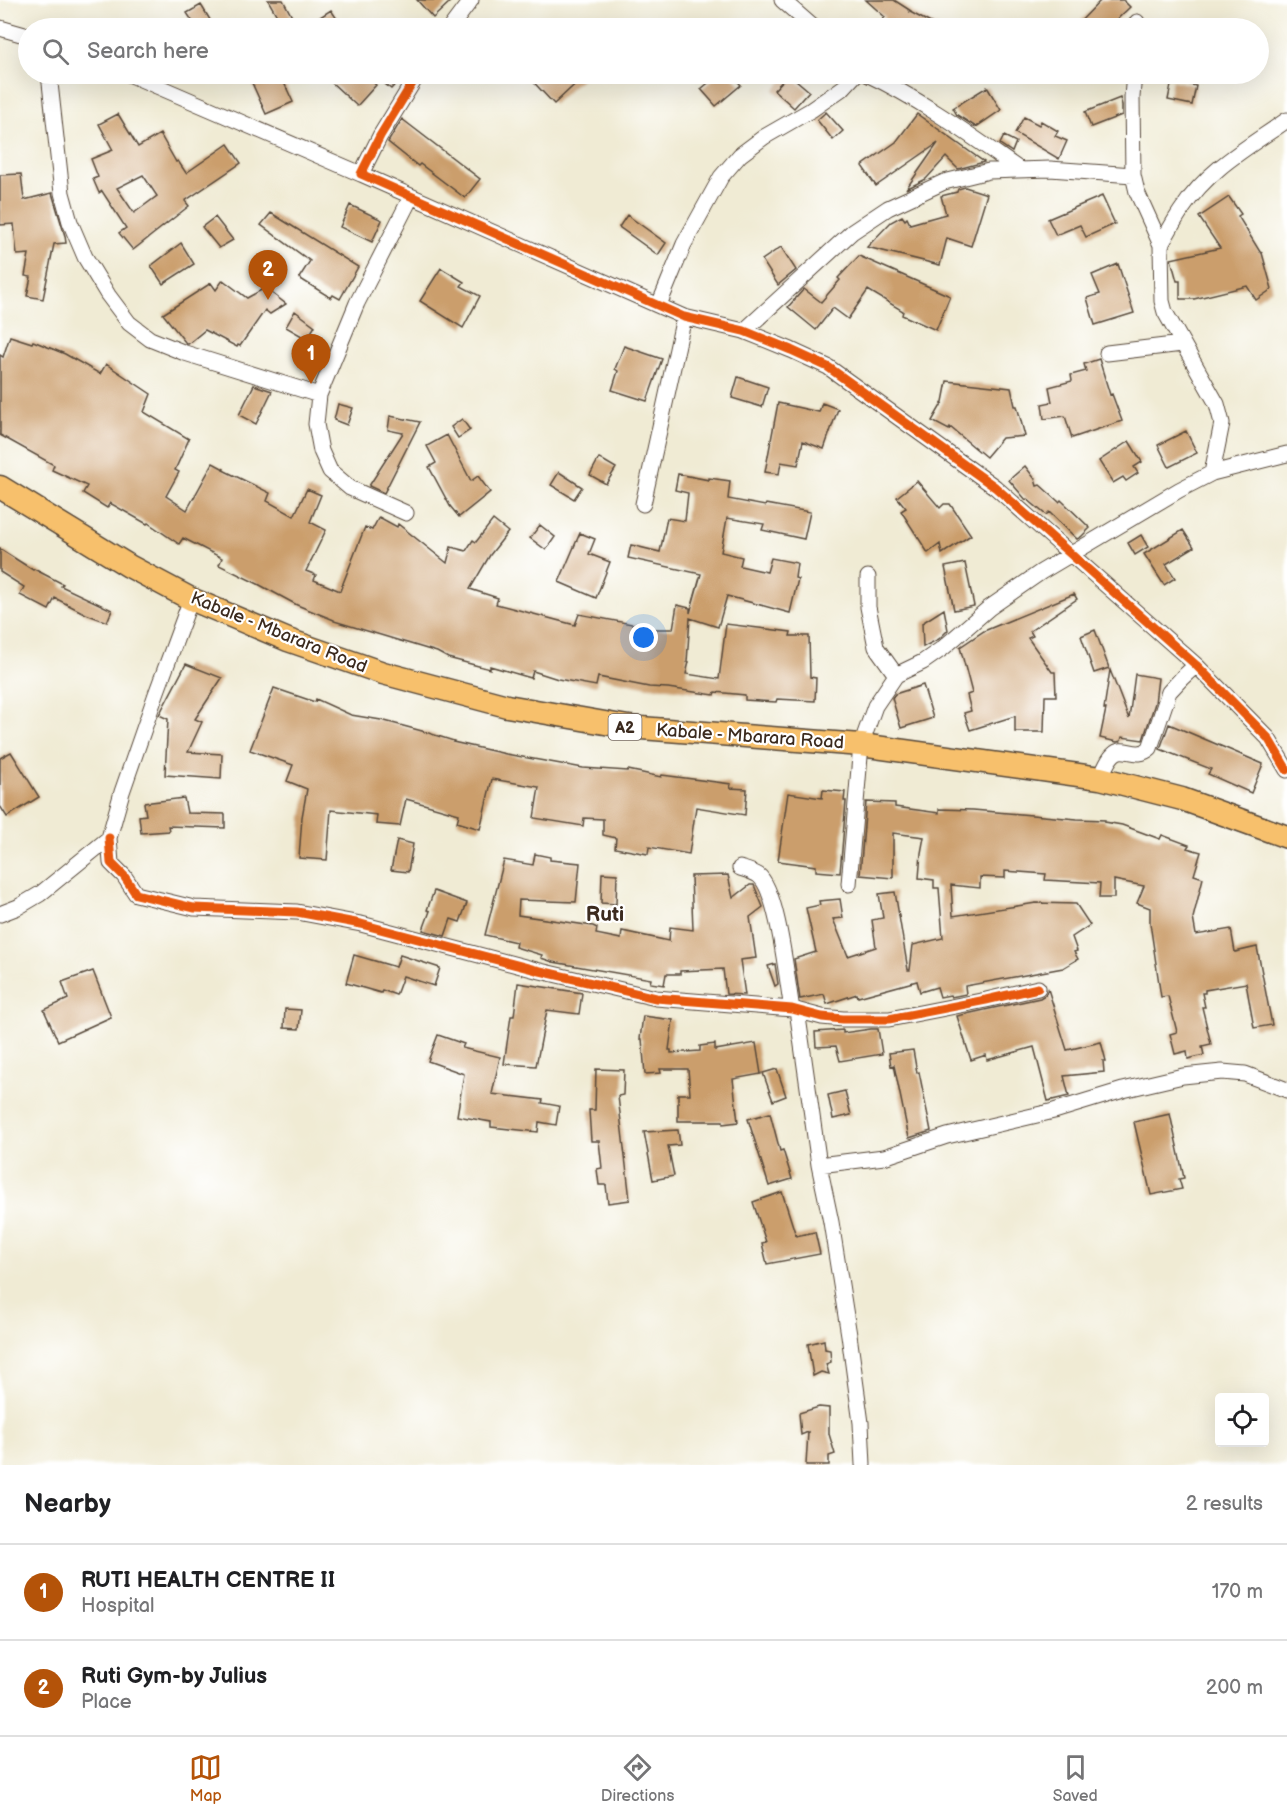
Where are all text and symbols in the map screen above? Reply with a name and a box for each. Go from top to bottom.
search box [18,18,1269,84]
icon: search [39,35,72,68]
text: Search here [87,38,209,65]
pin: 2 [248,250,288,300]
pin: 1 [292,334,330,384]
street label: Kabale - Mbarara Road [188,587,370,677]
your location [629,623,658,652]
road number: A2 [608,714,642,740]
street label: Kabale - Mbarara Road [655,719,845,754]
district label: Ruti [586,902,624,927]
map controls [1215,1393,1269,1447]
button: locate [1215,1393,1269,1447]
text: Nearby [24,1489,111,1520]
text: 2 results [1186,1492,1263,1516]
text: RUTI HEALTH CENTRE II [81,1567,335,1594]
text: 1 [39,1580,48,1604]
text: 170 m [1212,1580,1263,1604]
text: Hospital [81,1594,154,1618]
text: Ruti Gym-by Julius [81,1663,267,1690]
text: 2 [38,1676,49,1700]
text: 200 m [1206,1676,1263,1700]
text: Place [81,1690,132,1714]
tab: Map [189,1751,222,1806]
tab: Directions [601,1751,674,1806]
tab: Saved [1053,1751,1098,1806]

